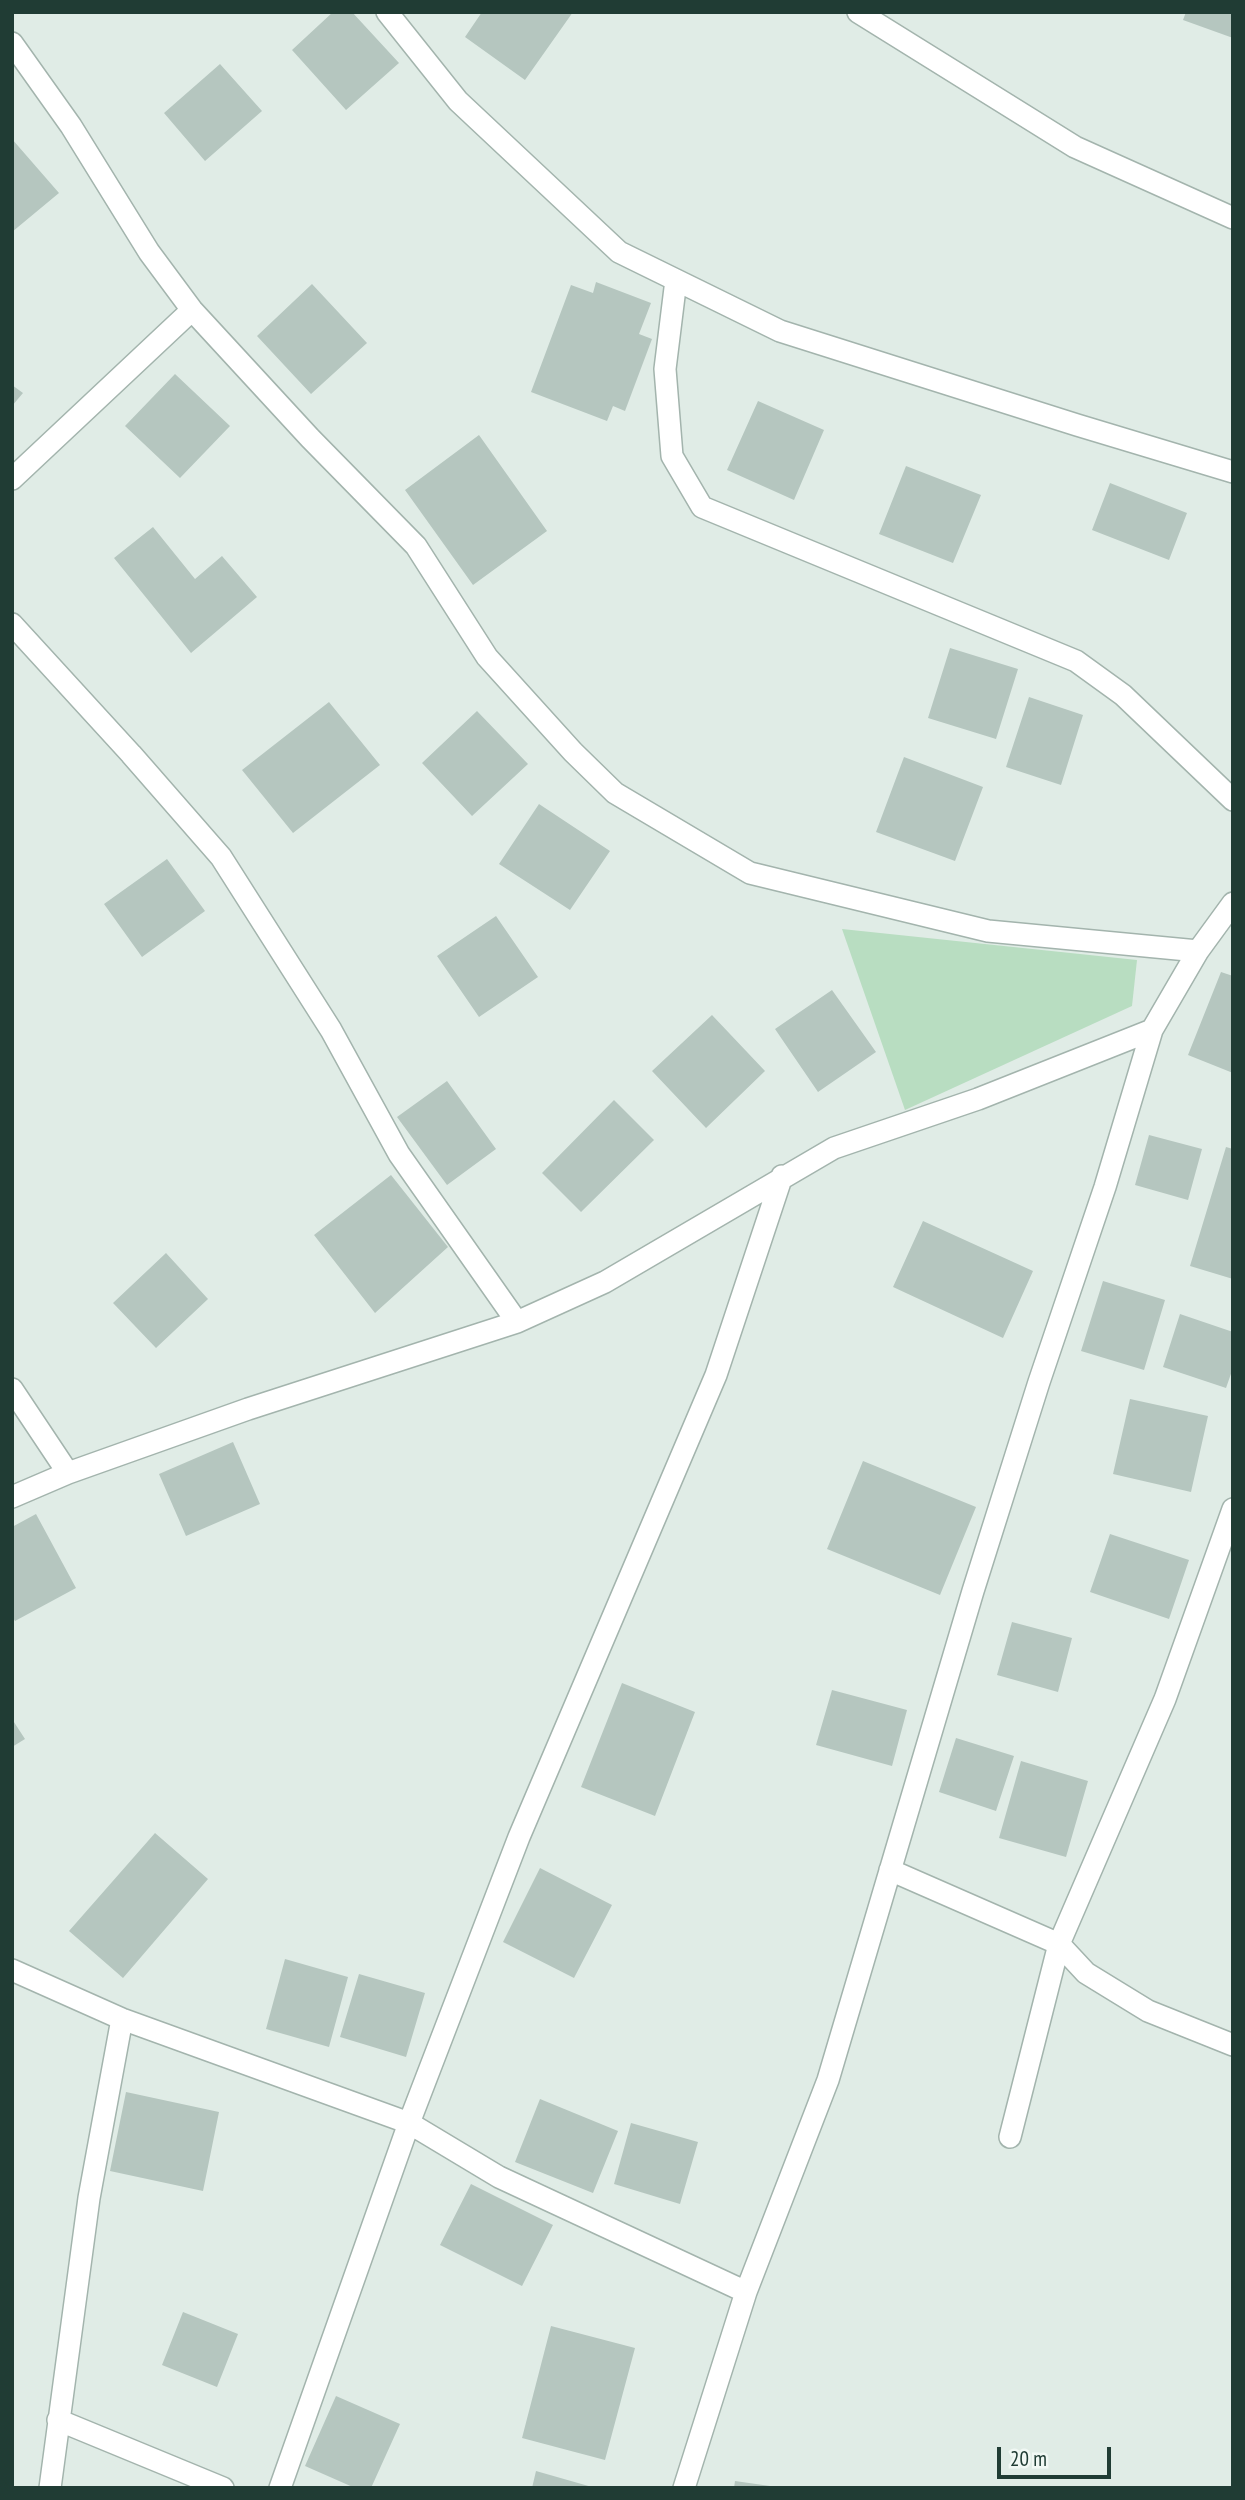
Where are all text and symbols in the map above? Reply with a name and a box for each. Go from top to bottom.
scale bar [1000,2434,1114,2478]
text: 20 m [1010,2445,1047,2472]

